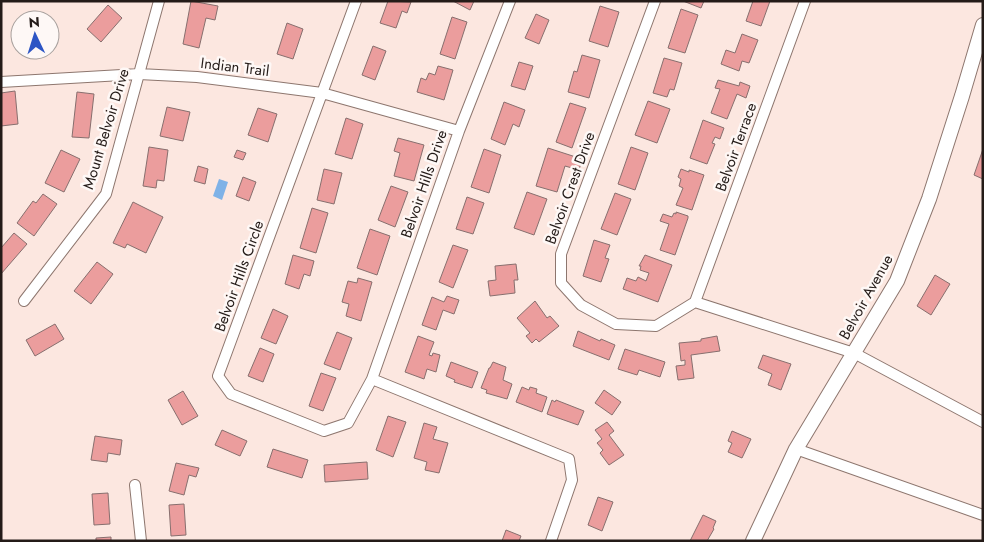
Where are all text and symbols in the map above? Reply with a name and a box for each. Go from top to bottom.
north arrow [10,10,60,60]
text: N [28,12,40,32]
street label: Indian Trail [199,52,271,82]
street label: Mount Belvoir Drive [77,66,135,192]
street label: Belvoir Terrace [710,99,762,195]
street label: Belvoir Hills Drive [395,127,453,241]
street label: Belvoir Crest Drive [539,129,601,247]
street label: Belvoir Hills Circle [209,217,269,335]
street label: Belvoir Avenue [833,250,899,344]

